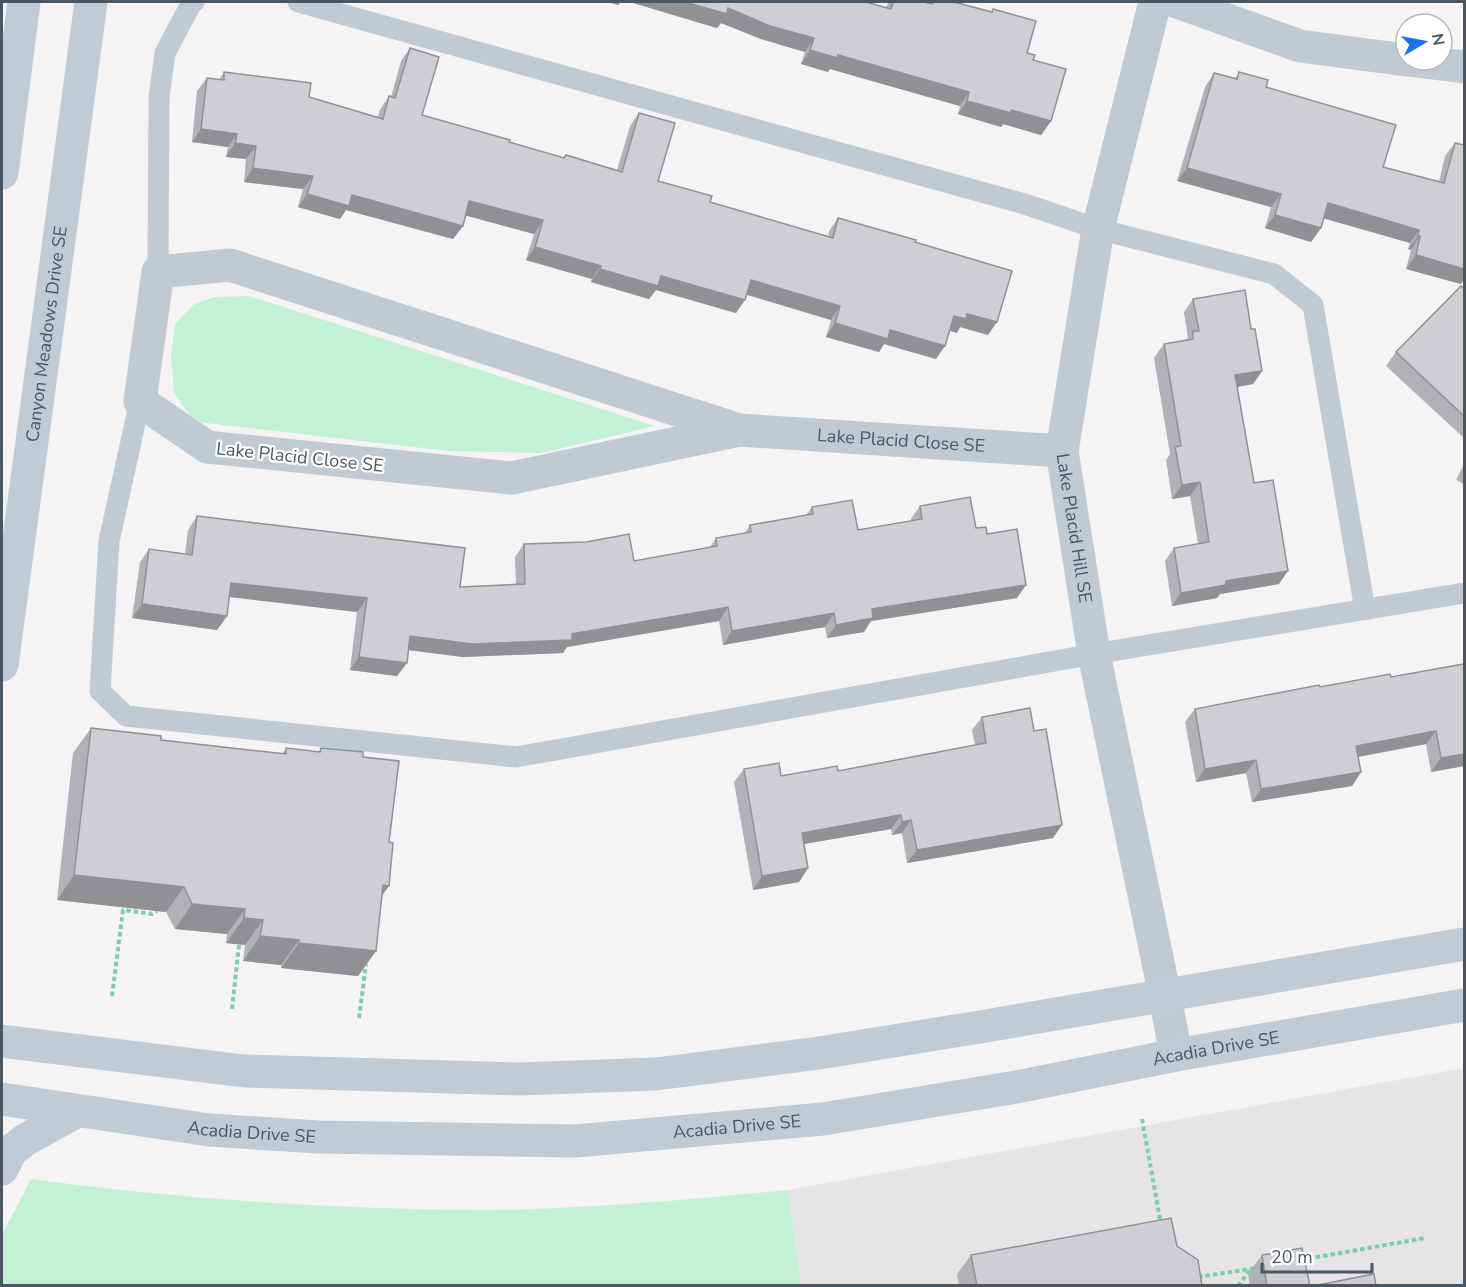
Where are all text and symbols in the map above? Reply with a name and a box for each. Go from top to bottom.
north arrow [1394,12,1454,72]
text: N [1426,32,1450,47]
street label: Canyon Meadows Drive SE [20,225,73,443]
street label: Lake Placid Close SE [816,423,986,458]
street label: Lake Placid Close SE [215,436,385,478]
street label: Lake Placid Hill SE [1051,452,1098,605]
street label: Acadia Drive SE [1150,1025,1281,1071]
street label: Acadia Drive SE [672,1109,802,1144]
street label: Acadia Drive SE [186,1115,317,1149]
scale bar [1262,1236,1372,1274]
text: 20 m [1271,1245,1313,1269]

